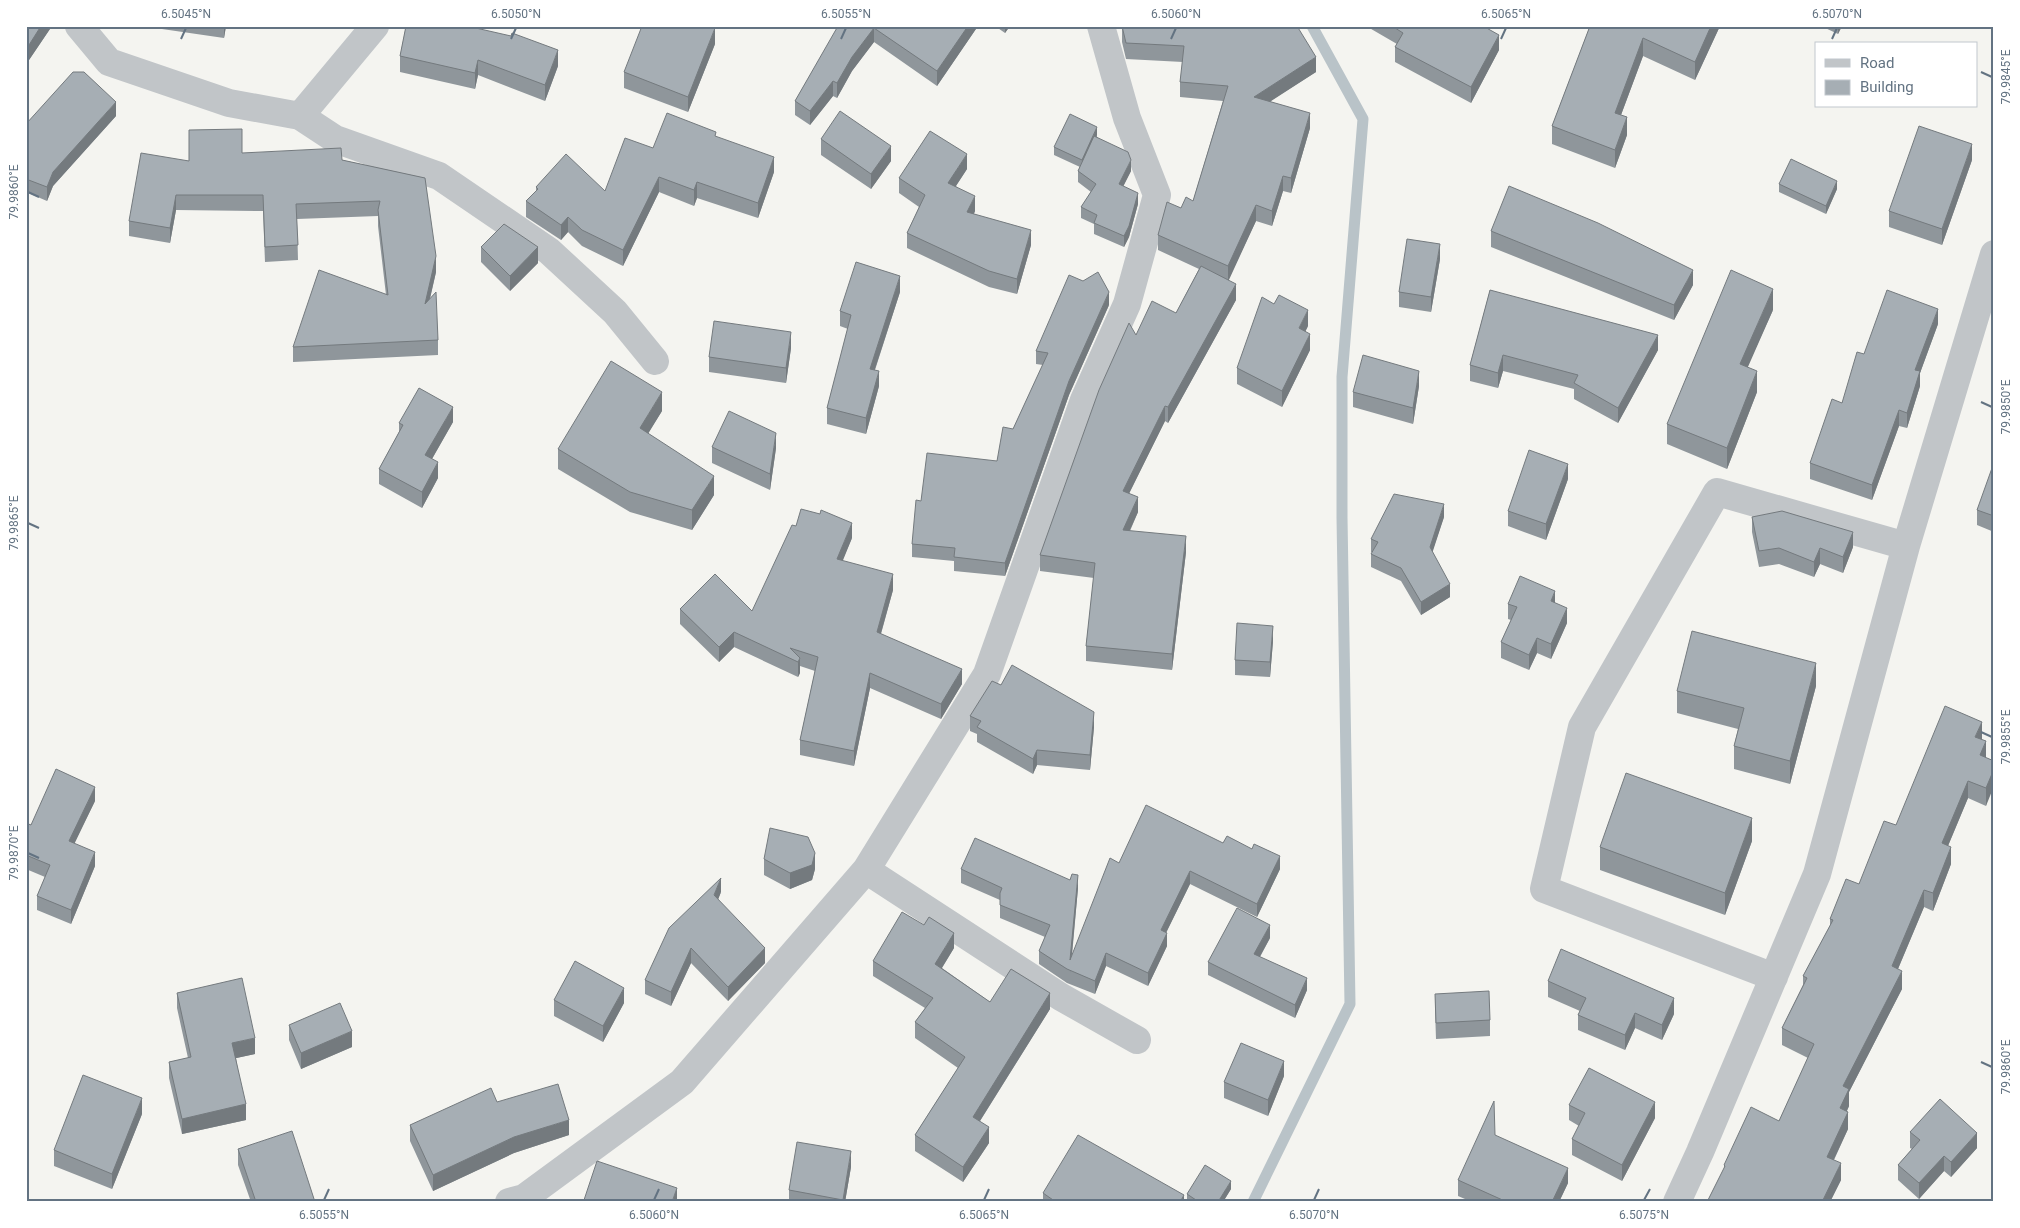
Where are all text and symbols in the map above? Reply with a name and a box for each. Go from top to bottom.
text: 6.5045°N [161,7,211,21]
text: 6.5050°N [491,7,541,21]
text: 6.5055°N [821,7,871,21]
text: 6.5060°N [1151,7,1201,21]
text: 6.5065°N [1481,7,1531,21]
text: 6.5070°N [1812,7,1862,21]
legend [1815,42,1978,108]
text: 79.9845°E [1999,49,2013,104]
text: Road [1860,54,1894,72]
text: Building [1860,78,1914,96]
text: 79.9860°E [7,164,21,219]
text: 79.9850°E [1999,379,2013,434]
text: 79.9865°E [7,495,21,550]
text: 79.9855°E [1999,709,2013,764]
text: 79.9870°E [7,825,21,880]
text: 79.9860°E [1999,1039,2013,1094]
text: 6.5055°N [299,1208,349,1222]
text: 6.5060°N [629,1208,679,1222]
text: 6.5065°N [959,1208,1009,1222]
text: 6.5070°N [1289,1208,1339,1222]
text: 6.5075°N [1619,1208,1669,1222]

